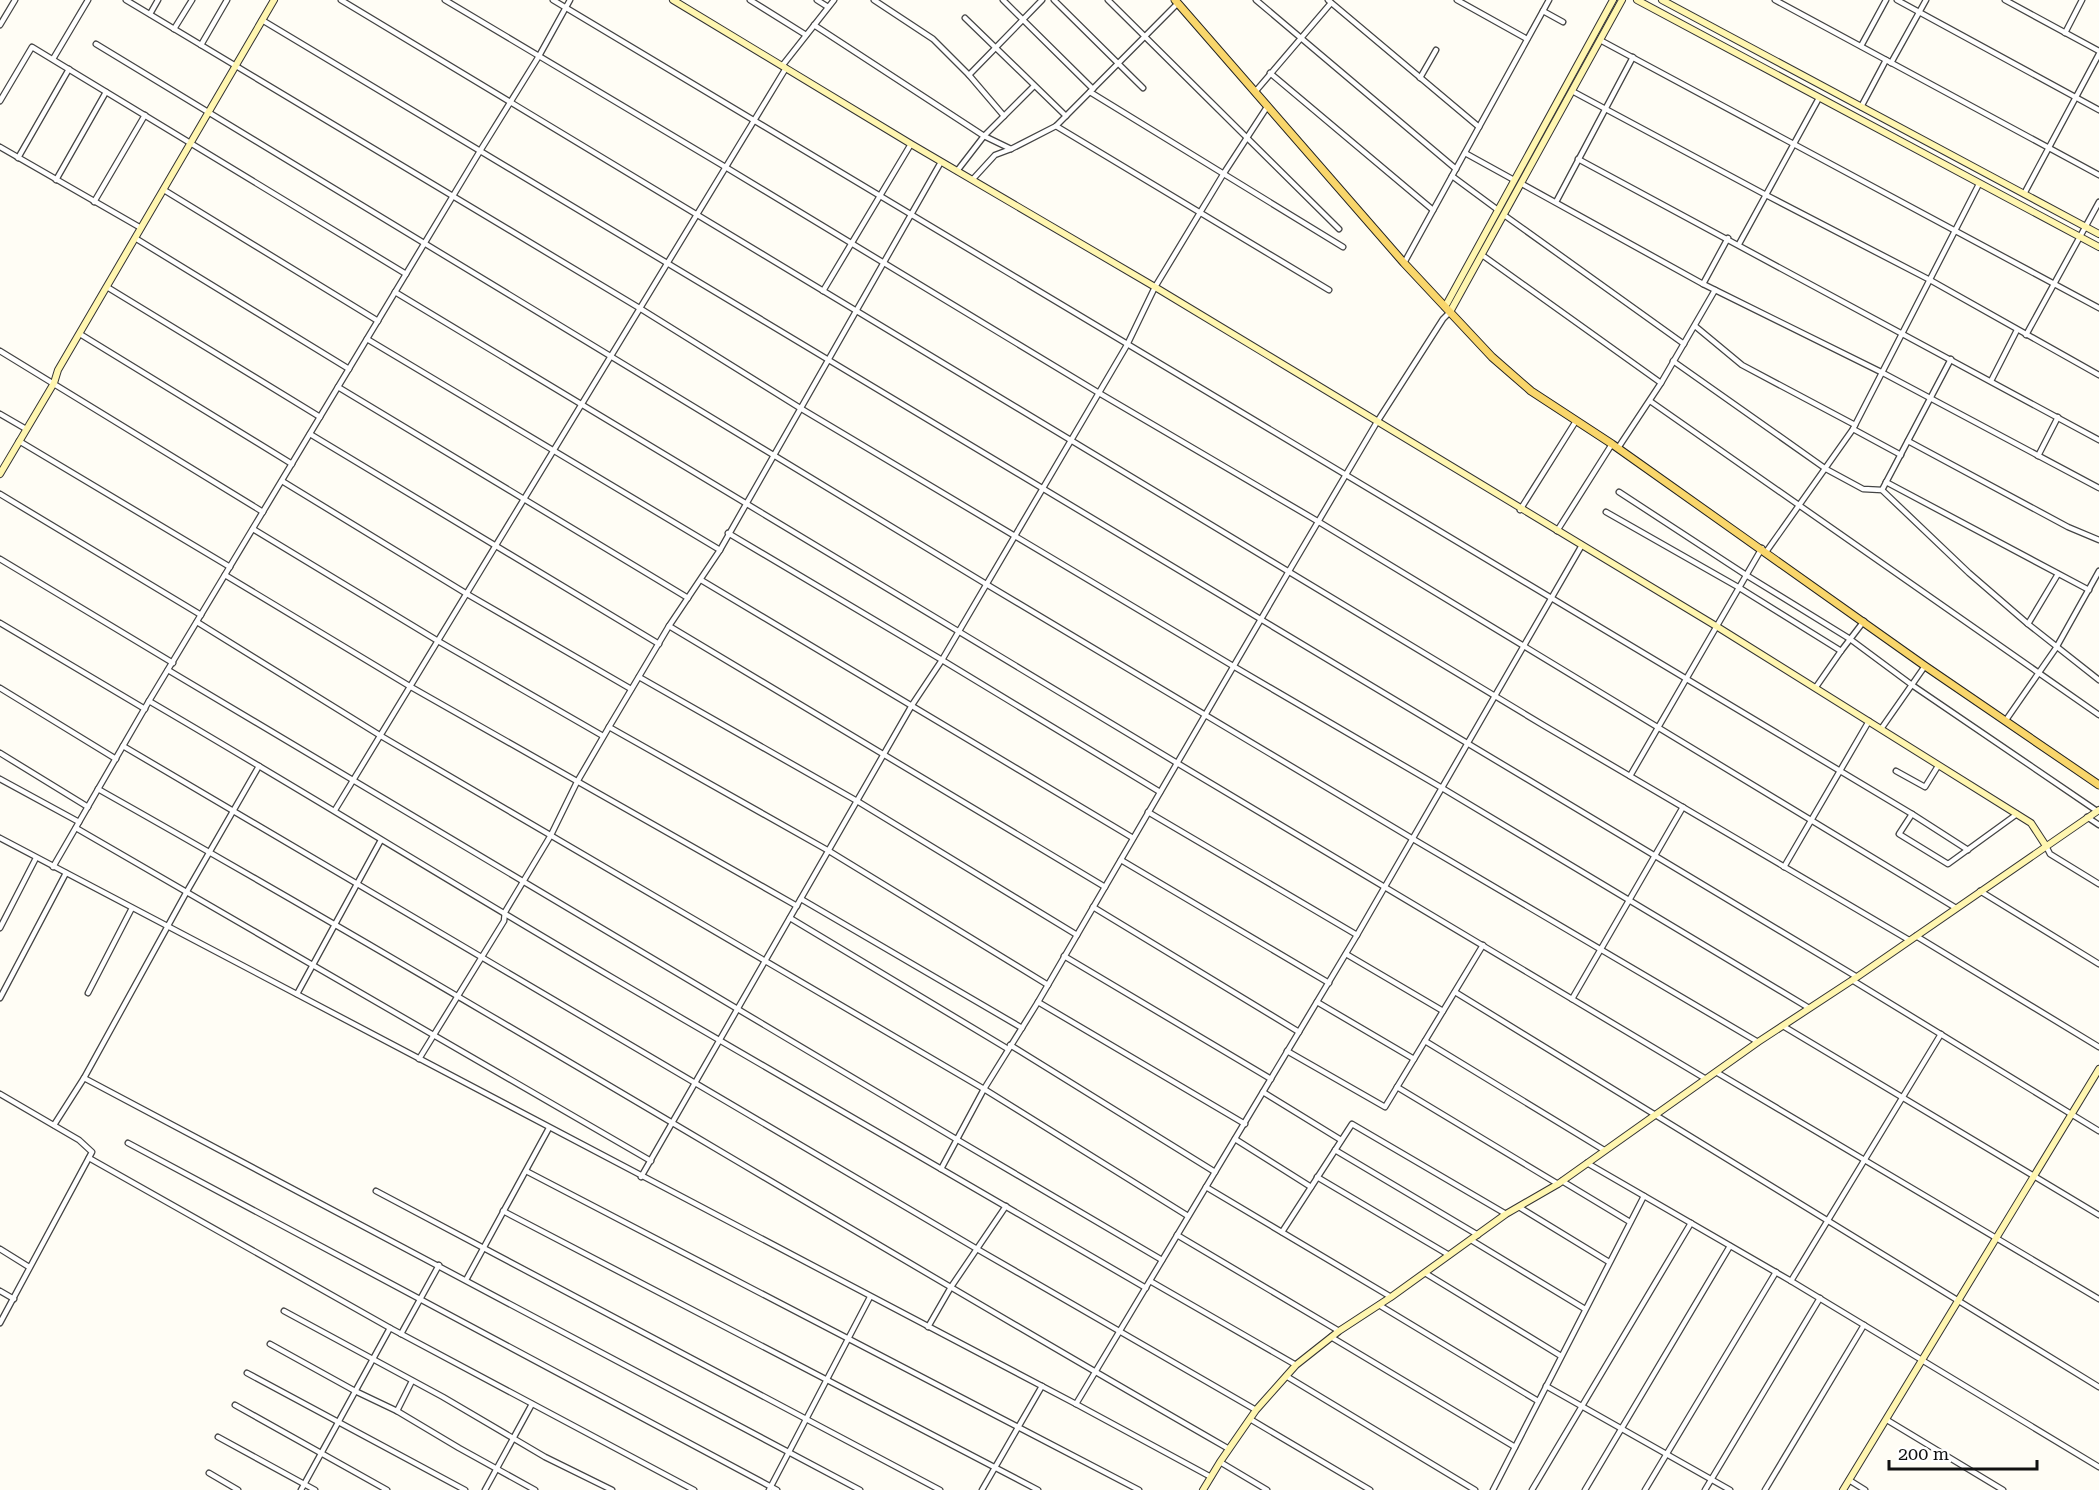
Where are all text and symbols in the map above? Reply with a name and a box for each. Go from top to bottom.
scale bar [1889,1433,2038,1471]
text: 200 m [1898,1443,1949,1464]

